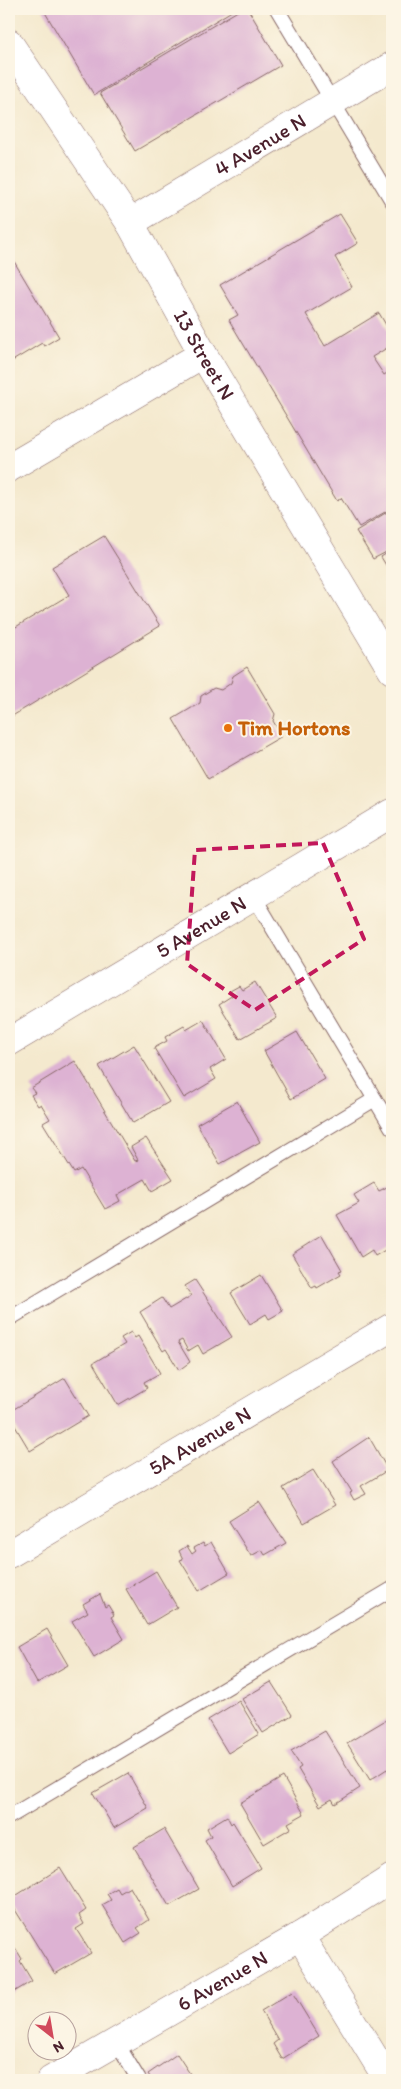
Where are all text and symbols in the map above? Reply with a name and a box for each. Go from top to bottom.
street label: 4 Avenue N [210,108,310,181]
street label: 13 Street N [169,305,241,404]
place label: Tim Hortons [237,715,350,740]
marker: Tim Hortons [222,722,234,734]
street label: 5 Avenue N [151,890,251,963]
street label: 5A Avenue N [144,1401,255,1480]
street label: 6 Avenue N [172,1944,272,2016]
north arrow [28,2012,78,2062]
text: N [50,2037,67,2056]

